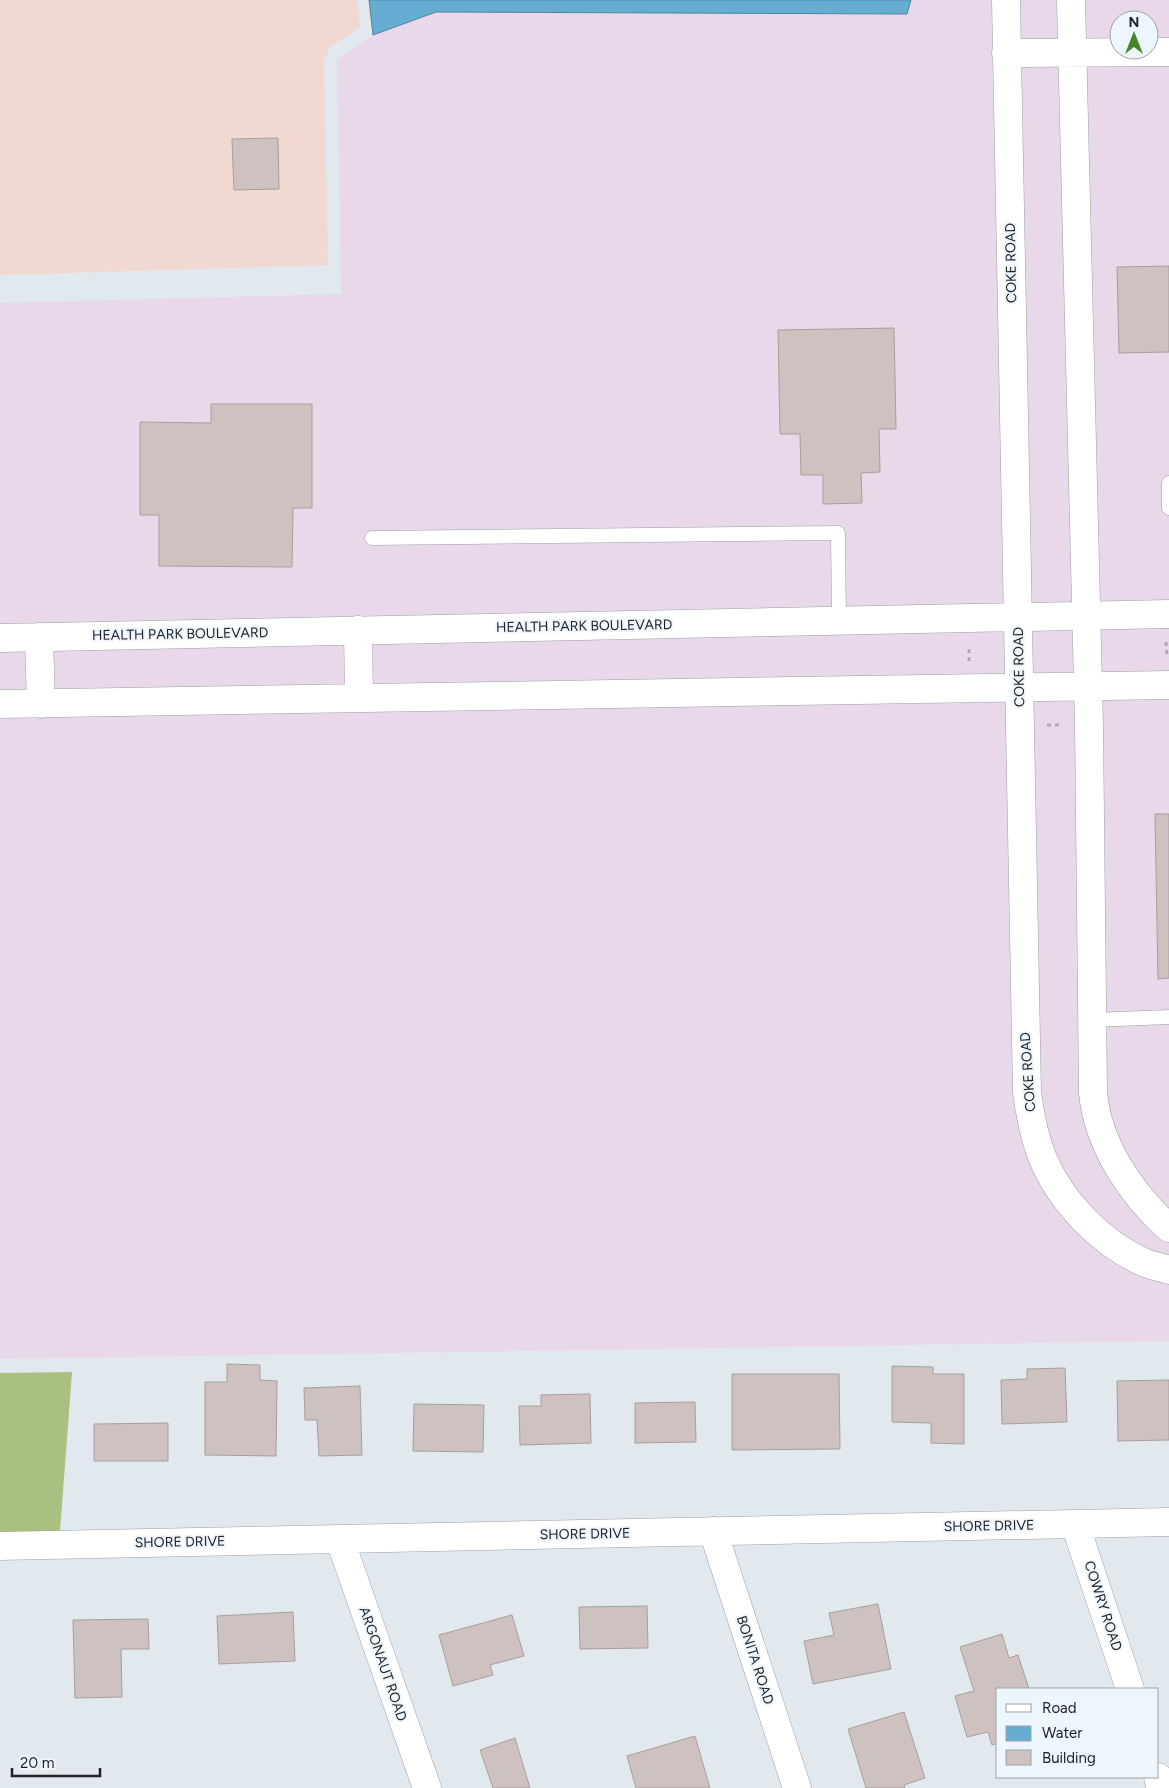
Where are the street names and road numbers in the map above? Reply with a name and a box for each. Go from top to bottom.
street label: COKE ROAD [1002,223,1020,303]
street label: HEALTH PARK BOULEVARD [496,616,672,636]
street label: HEALTH PARK BOULEVARD [92,624,268,644]
street label: COKE ROAD [1010,627,1028,707]
street label: COKE ROAD [1017,1032,1039,1112]
street label: SHORE DRIVE [944,1517,1034,1535]
street label: SHORE DRIVE [540,1525,630,1543]
street label: SHORE DRIVE [135,1533,225,1551]
street label: COWRY ROAD [1080,1559,1126,1653]
street label: ARGONAUT ROAD [355,1605,411,1723]
street label: BONITA ROAD [733,1613,777,1707]

